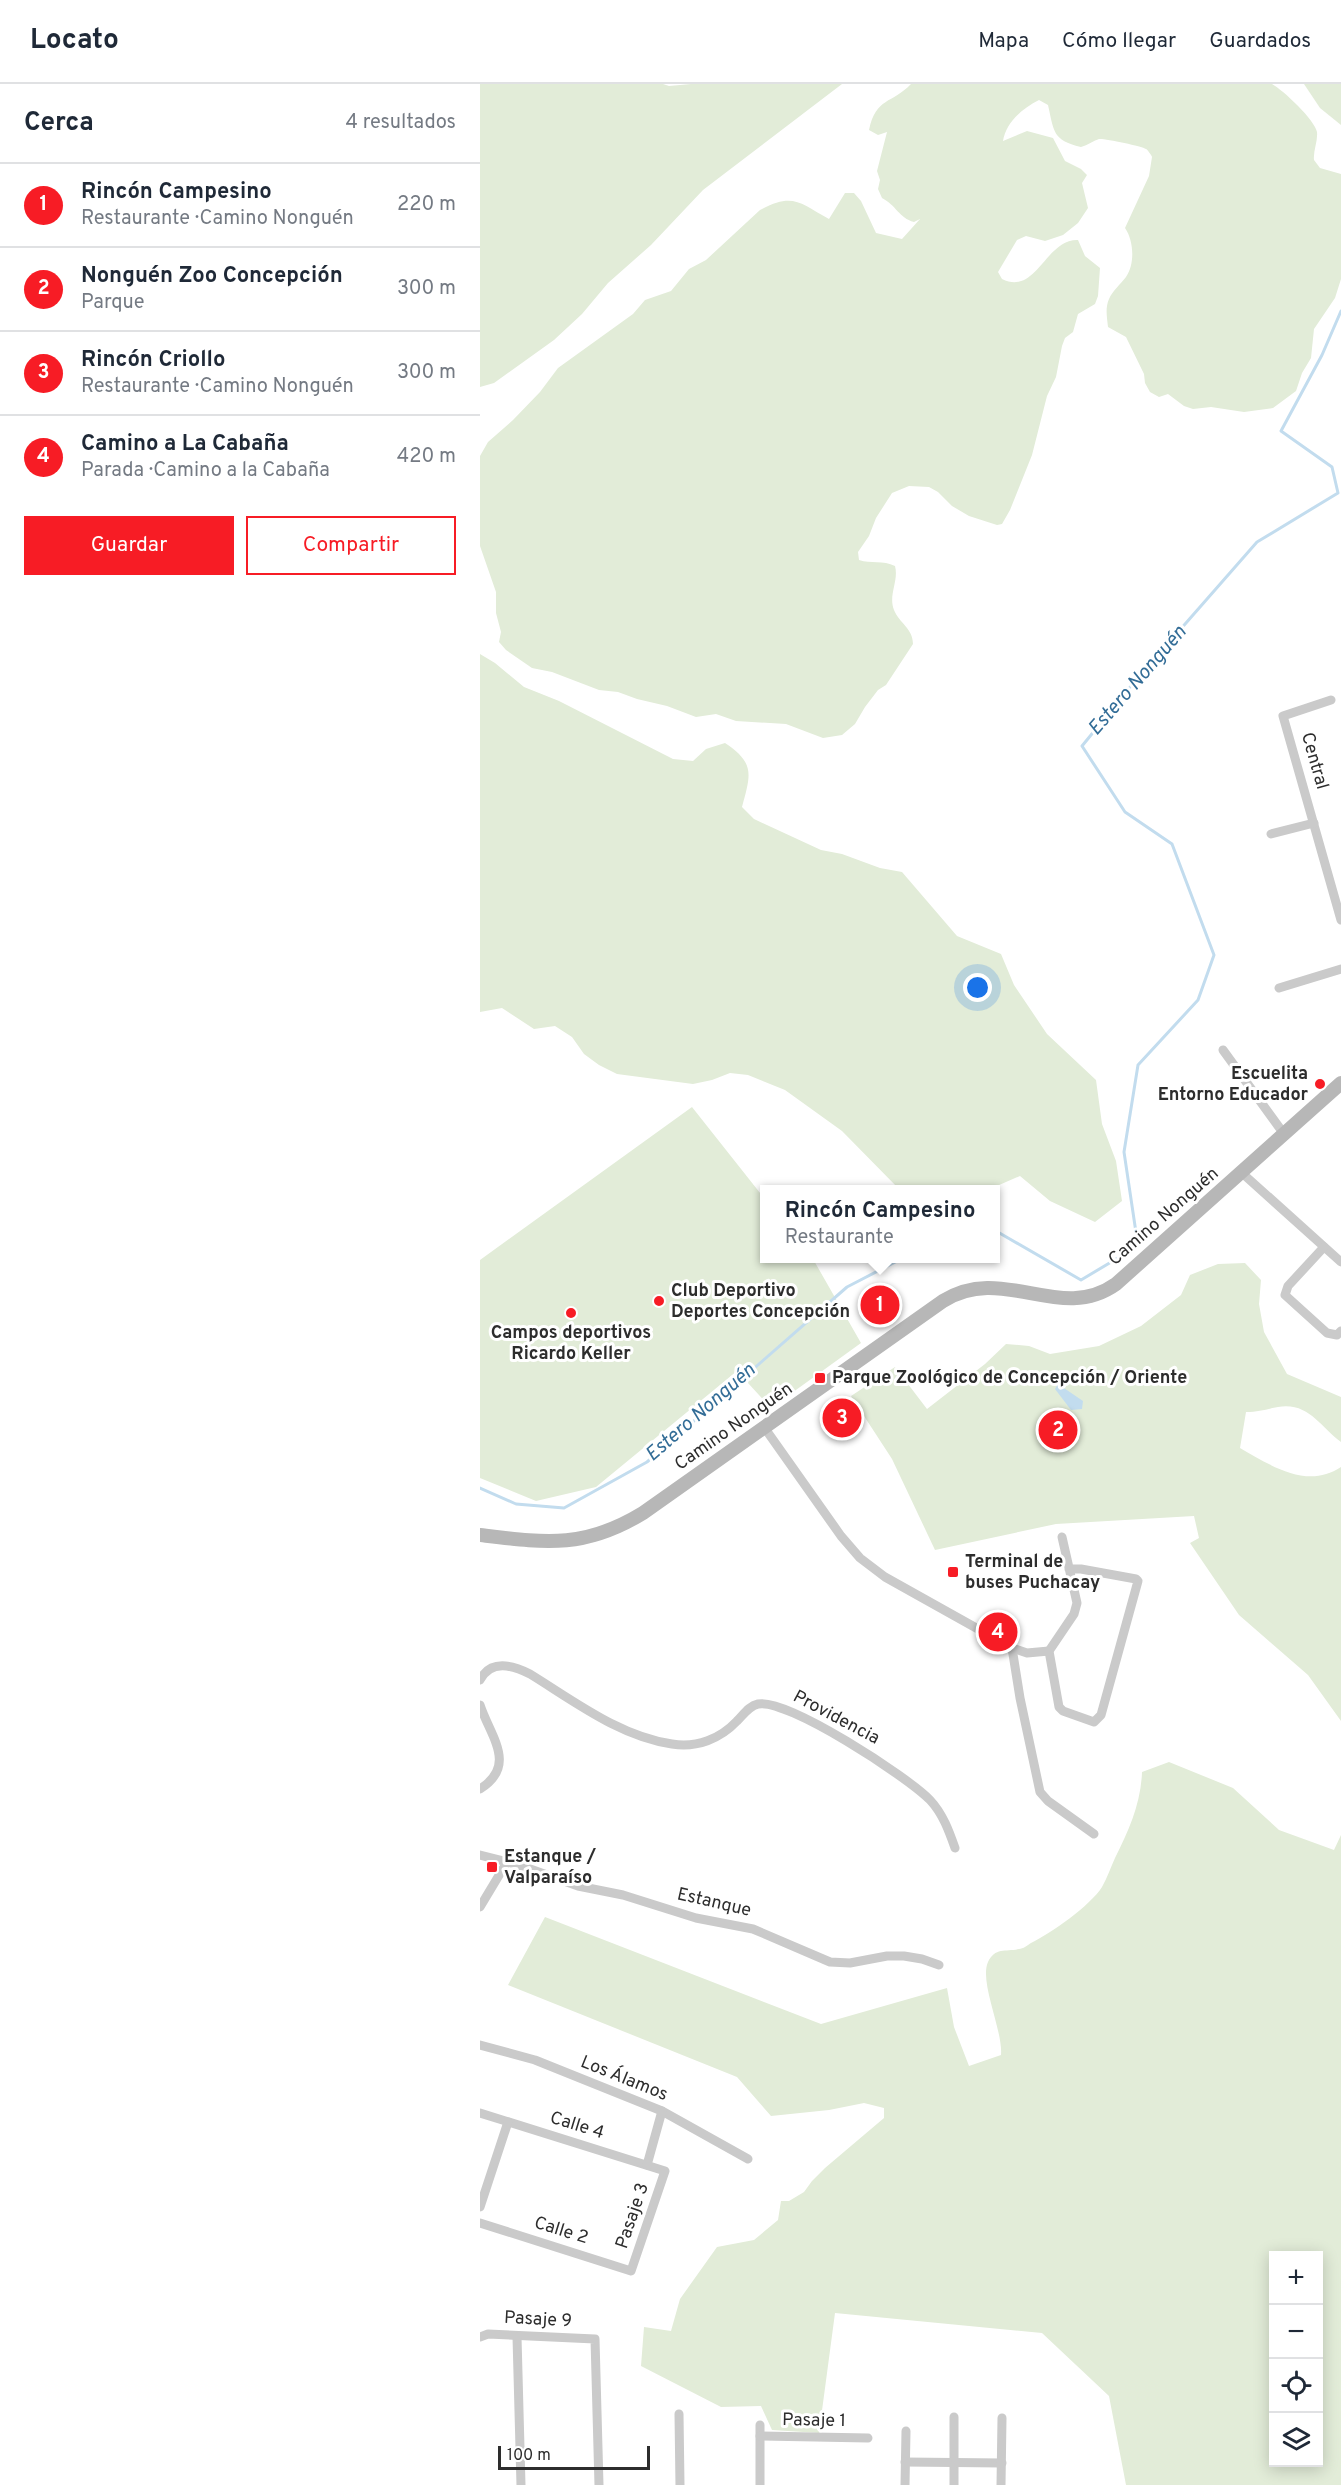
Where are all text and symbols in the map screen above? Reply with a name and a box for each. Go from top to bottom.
text: Locato [30,23,119,59]
text: Mapa [978,28,1029,55]
text: Cómo llegar [1062,28,1176,55]
text: Guardados [1209,28,1311,55]
text: Cerca [24,107,94,140]
text: 4 resultados [346,110,456,136]
text: Rincón Campesino [81,179,272,206]
text: 1 [40,192,48,218]
text: 220 m [397,192,456,218]
text: Restaurante · Camino Nonguén [81,206,354,232]
text: Nonguén Zoo Concepción [81,263,343,290]
text: 2 [37,276,50,302]
text: 300 m [397,276,456,302]
text: Parque [81,290,144,316]
text: Rincón Criollo [81,347,225,374]
text: 3 [38,360,50,386]
text: 300 m [397,360,456,386]
text: Restaurante · Camino Nonguén [81,374,354,400]
text: Camino a La Cabaña [81,431,289,458]
text: 4 [37,444,50,470]
text: 420 m [397,444,456,470]
text: Parada · Camino a la Cabaña [81,458,330,484]
button: Guardar [24,516,234,575]
button: Compartir [246,516,456,575]
water label: Estero Nonguén [1083,620,1193,741]
street label: Central [1295,730,1333,792]
your location [963,973,992,1002]
place label: Escuelita Entorno Educador [1158,1063,1308,1107]
marker: Escuelita Entorno Educador [1313,1077,1327,1091]
street label: Camino Nonguén [1104,1163,1224,1271]
popup [760,1185,1000,1263]
text: Rincón Campesino [785,1198,975,1225]
text: Restaurante [785,1225,894,1251]
place label: Club Deportivo Deportes Concepción [671,1280,850,1324]
pin: 1 [860,1282,900,1328]
marker: Club Deportivo Deportes Concepción [652,1294,666,1308]
marker: Campos deportivos Ricardo Keller [564,1306,578,1320]
place label: Campos deportivos Ricardo Keller [491,1322,651,1366]
water label: Estero Nonguén [641,1358,762,1468]
place label: Parque Zoológico de Concepción / Oriente [832,1367,1187,1390]
marker: Parque Zoológico de Concepción / Oriente [813,1371,827,1385]
street label: Camino Nonguén [670,1378,798,1476]
pin: 3 [822,1396,862,1440]
pin: 2 [1038,1408,1078,1452]
place label: Terminal de buses Puchacay [965,1551,1100,1595]
marker: Terminal de buses Puchacay [946,1565,960,1579]
pin: 4 [978,1610,1018,1654]
street label: Providencia [789,1686,883,1750]
place label: Estanque / Valparaíso [504,1846,597,1890]
marker: Estanque / Valparaíso [485,1860,499,1874]
street label: Estanque [675,1883,753,1923]
street label: Los Álamos [577,2049,672,2107]
street label: Calle 4 [547,2107,607,2145]
street label: Pasaje 3 [611,2180,655,2252]
street label: Calle 2 [531,2212,591,2250]
map controls [1269,2251,1323,2467]
button: + [1269,2251,1323,2305]
button: − [1269,2305,1323,2359]
street label: Pasaje 9 [503,2307,573,2333]
button: locate [1269,2359,1323,2413]
street label: Pasaje 1 [782,2409,846,2433]
button: layers [1269,2413,1323,2467]
scale bar [498,2443,650,2470]
text: 100 m [507,2446,551,2466]

